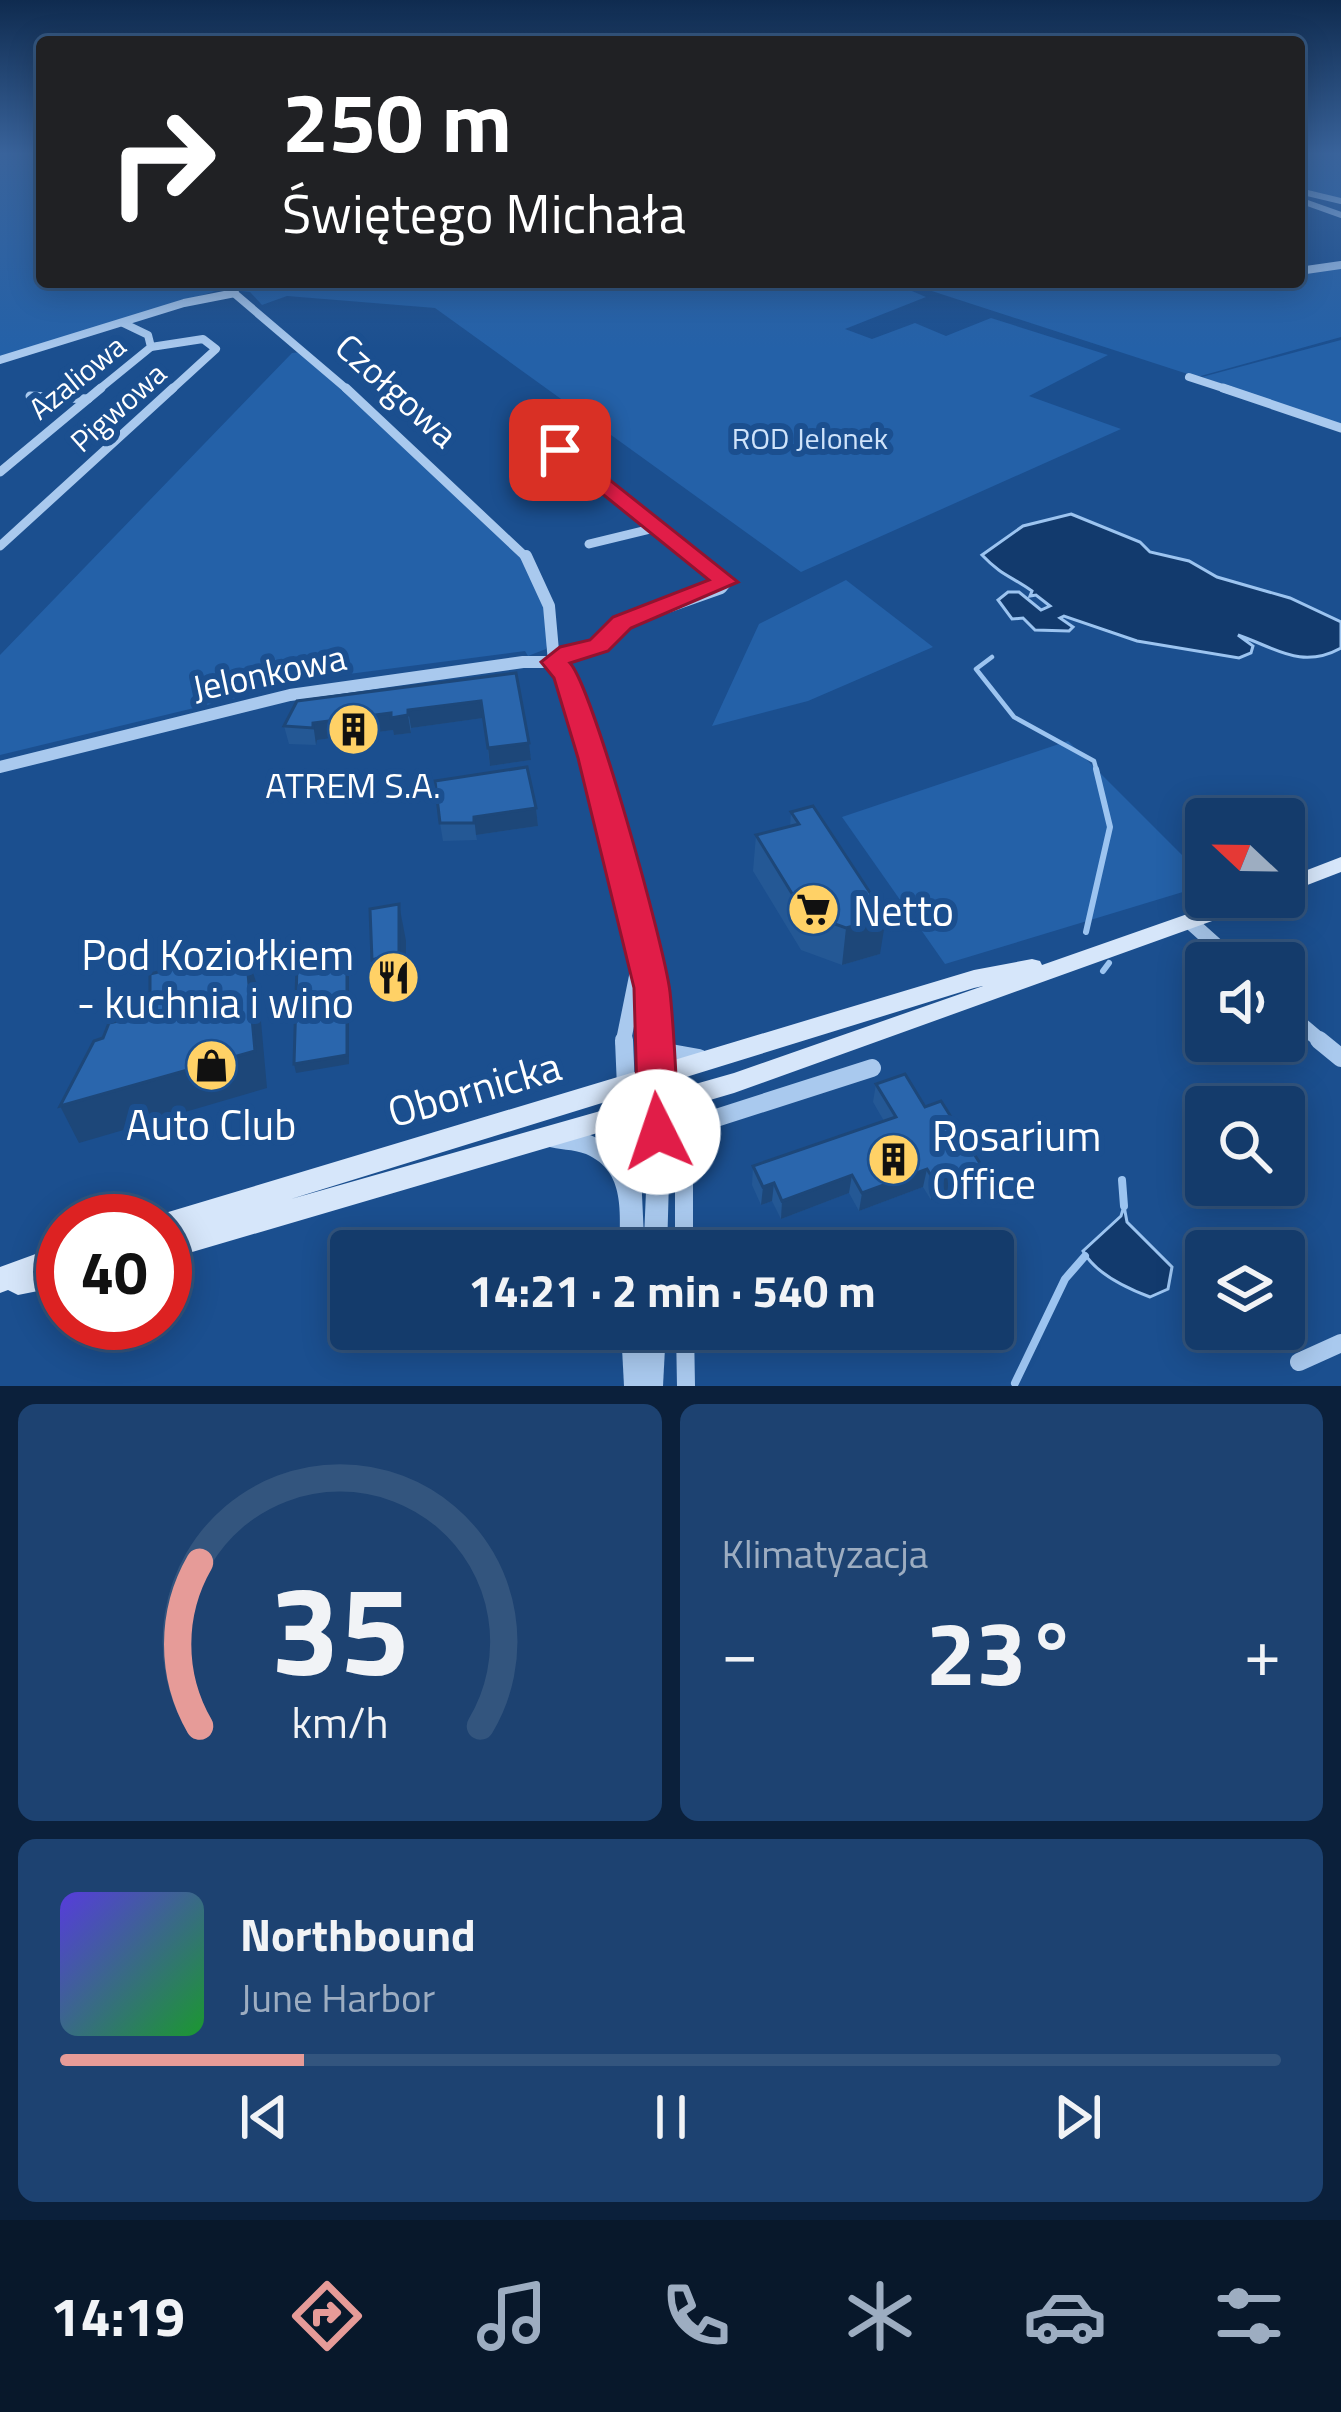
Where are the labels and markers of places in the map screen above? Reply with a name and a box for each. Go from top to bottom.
pin [509,399,611,501]
building icon: ATREM S.A. [325,701,381,757]
place label: ATREM S.A. [265,757,441,812]
place label: Netto [853,878,954,942]
supermarket icon: Netto [786,882,842,938]
place label: Pod Koziołkiem - kuchnia i wino [77,922,354,1034]
restaurant icon: Pod Koziołkiem - kuchnia i wino [365,950,421,1006]
shop icon: Auto Club [183,1037,239,1093]
place label: Auto Club [126,1092,296,1156]
place label: Rosarium Office [932,1103,1101,1215]
building icon: Rosarium Office [865,1131,921,1187]

